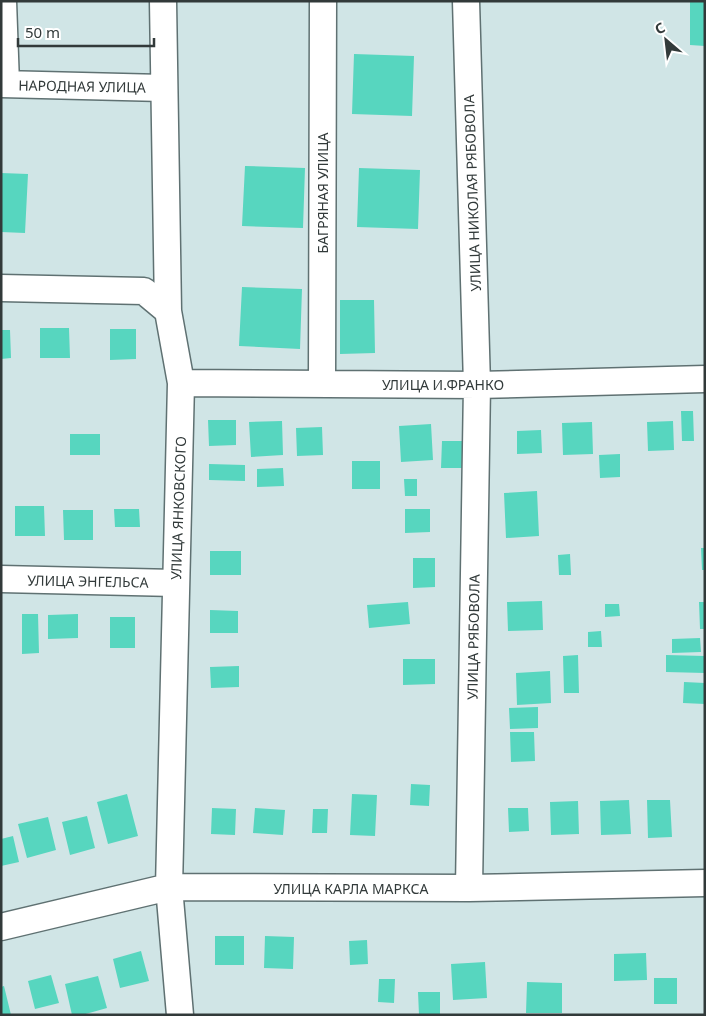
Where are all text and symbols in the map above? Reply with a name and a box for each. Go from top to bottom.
scale bar [18,15,154,47]
north arrow [641,15,691,65]
text: С [651,18,668,39]
text: 50 m [25,22,60,42]
street label: НАРОДНАЯ УЛИЦА [18,75,146,97]
street label: УЛИЦА НИКОЛАЯ РЯБОВОЛА [459,94,485,292]
street label: БАГРЯНАЯ УЛИЦА [313,132,332,253]
street label: УЛИЦА И.ФРАНКО [382,375,504,394]
street label: УЛИЦА ЯНКОВСКОГО [166,436,190,580]
street label: УЛИЦА ЭНГЕЛЬСА [27,570,149,592]
street label: УЛИЦА РЯБОВОЛА [462,574,484,700]
street label: УЛИЦА КАРЛА МАРКСА [274,879,428,898]

